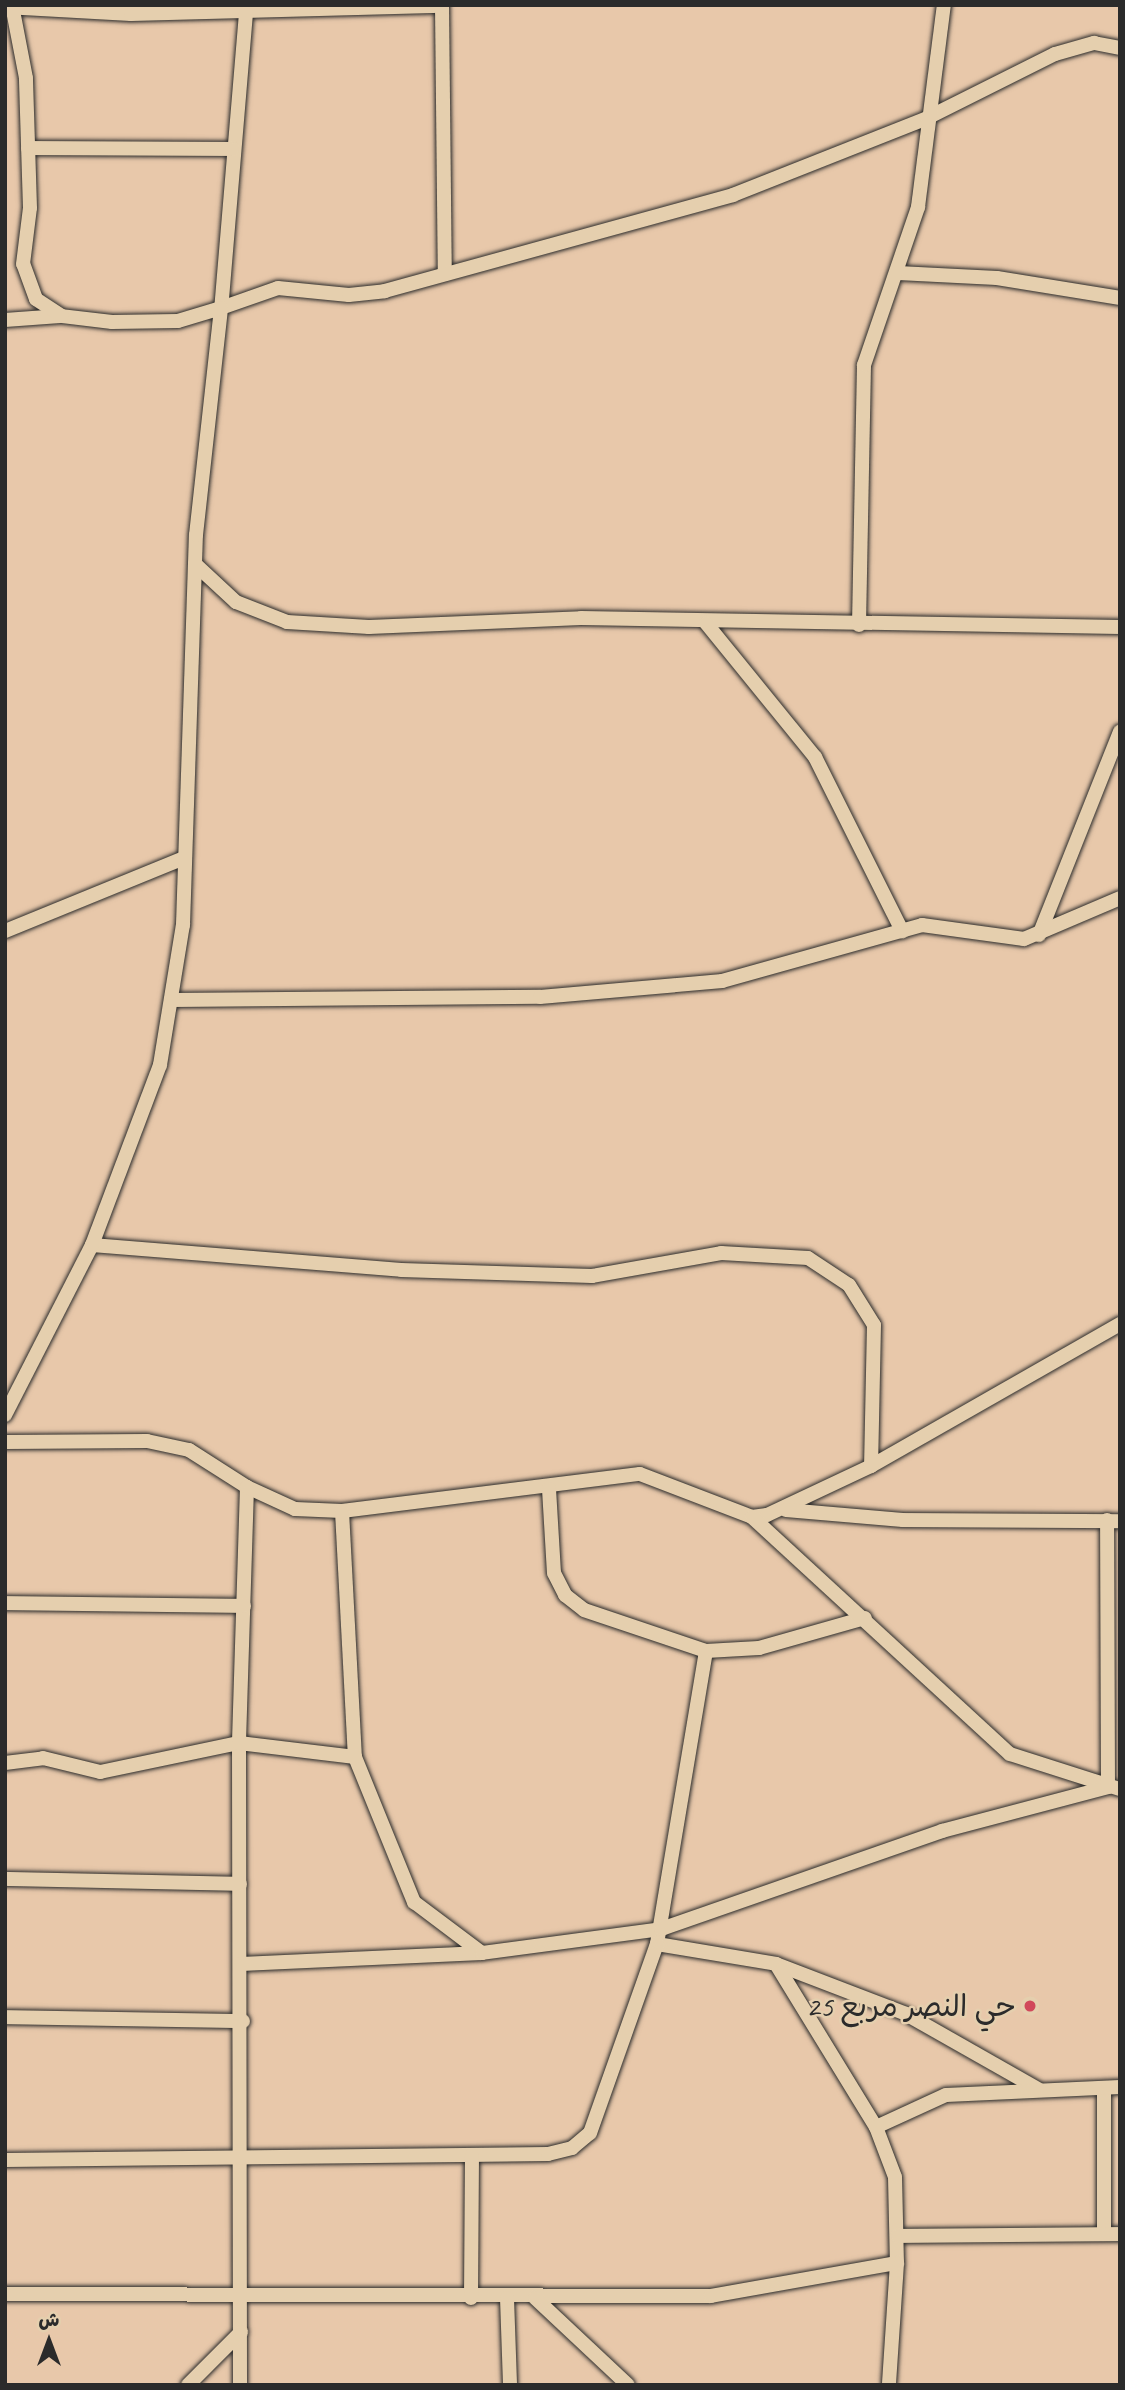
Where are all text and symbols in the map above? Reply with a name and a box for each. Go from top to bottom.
place label: حي النصر مربع 25 [806,1988,1016,2024]
marker: حي النصر مربع 25 [1022,1998,1038,2014]
north arrow [14,2306,84,2376]
text: ش [39,2308,59,2332]

